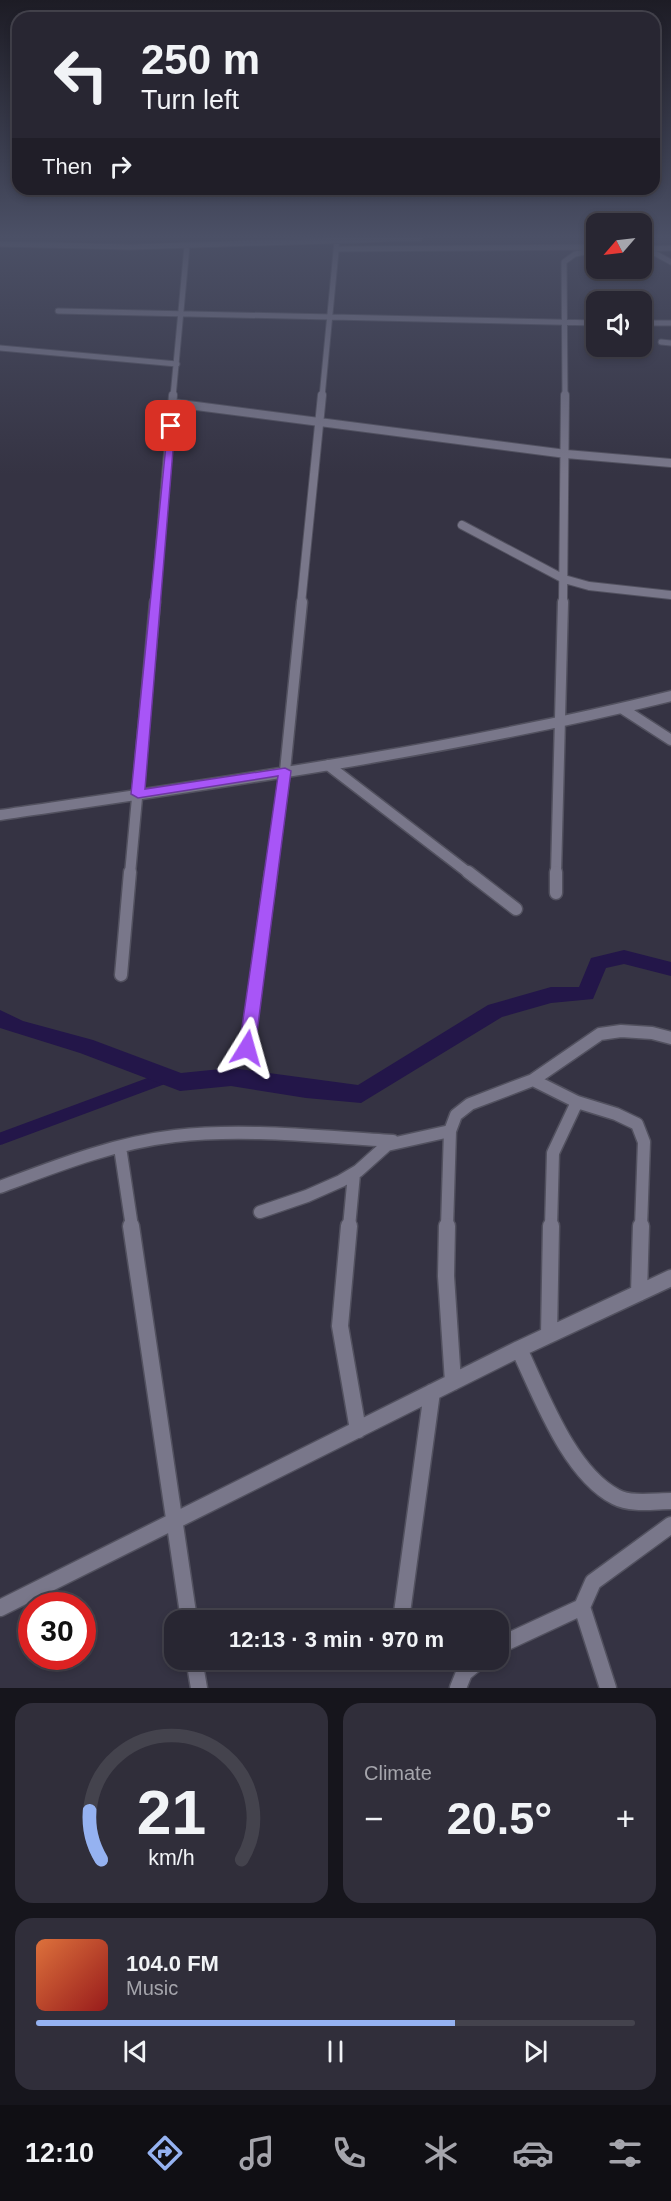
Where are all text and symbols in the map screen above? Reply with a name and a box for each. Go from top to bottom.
icon: left [42,36,120,114]
text: 250 m [141,36,260,83]
text: Turn left [141,85,239,115]
icon: right [104,150,137,183]
text: Then [42,154,92,179]
north arrow [586,213,652,279]
map controls [586,213,652,357]
button: sound [586,291,652,357]
pin [145,400,196,451]
icon: arrive [154,409,187,442]
position arrow [215,1016,279,1080]
speed limit sign: 30 [18,1592,96,1670]
text: 12:13 · 3 min · 970 m [229,1627,444,1652]
text: Climate [364,1762,432,1784]
text: 21 [137,1778,206,1847]
text: 20.5° [447,1793,552,1844]
text: − [364,1800,383,1837]
text: + [616,1800,635,1837]
text: km/h [148,1846,195,1870]
text: 104.0 FM [126,1951,219,1976]
text: Music [126,1977,178,1999]
icon: previous [119,2035,152,2068]
icon: pause [319,2035,352,2068]
icon: next [519,2035,552,2068]
icon: directions [144,2132,186,2174]
icon: music [236,2132,278,2174]
icon: phone [328,2132,370,2174]
icon: climate [420,2132,462,2174]
icon: car [512,2132,554,2174]
icon: filters [604,2132,646,2174]
text: 12:10 [25,2138,94,2168]

